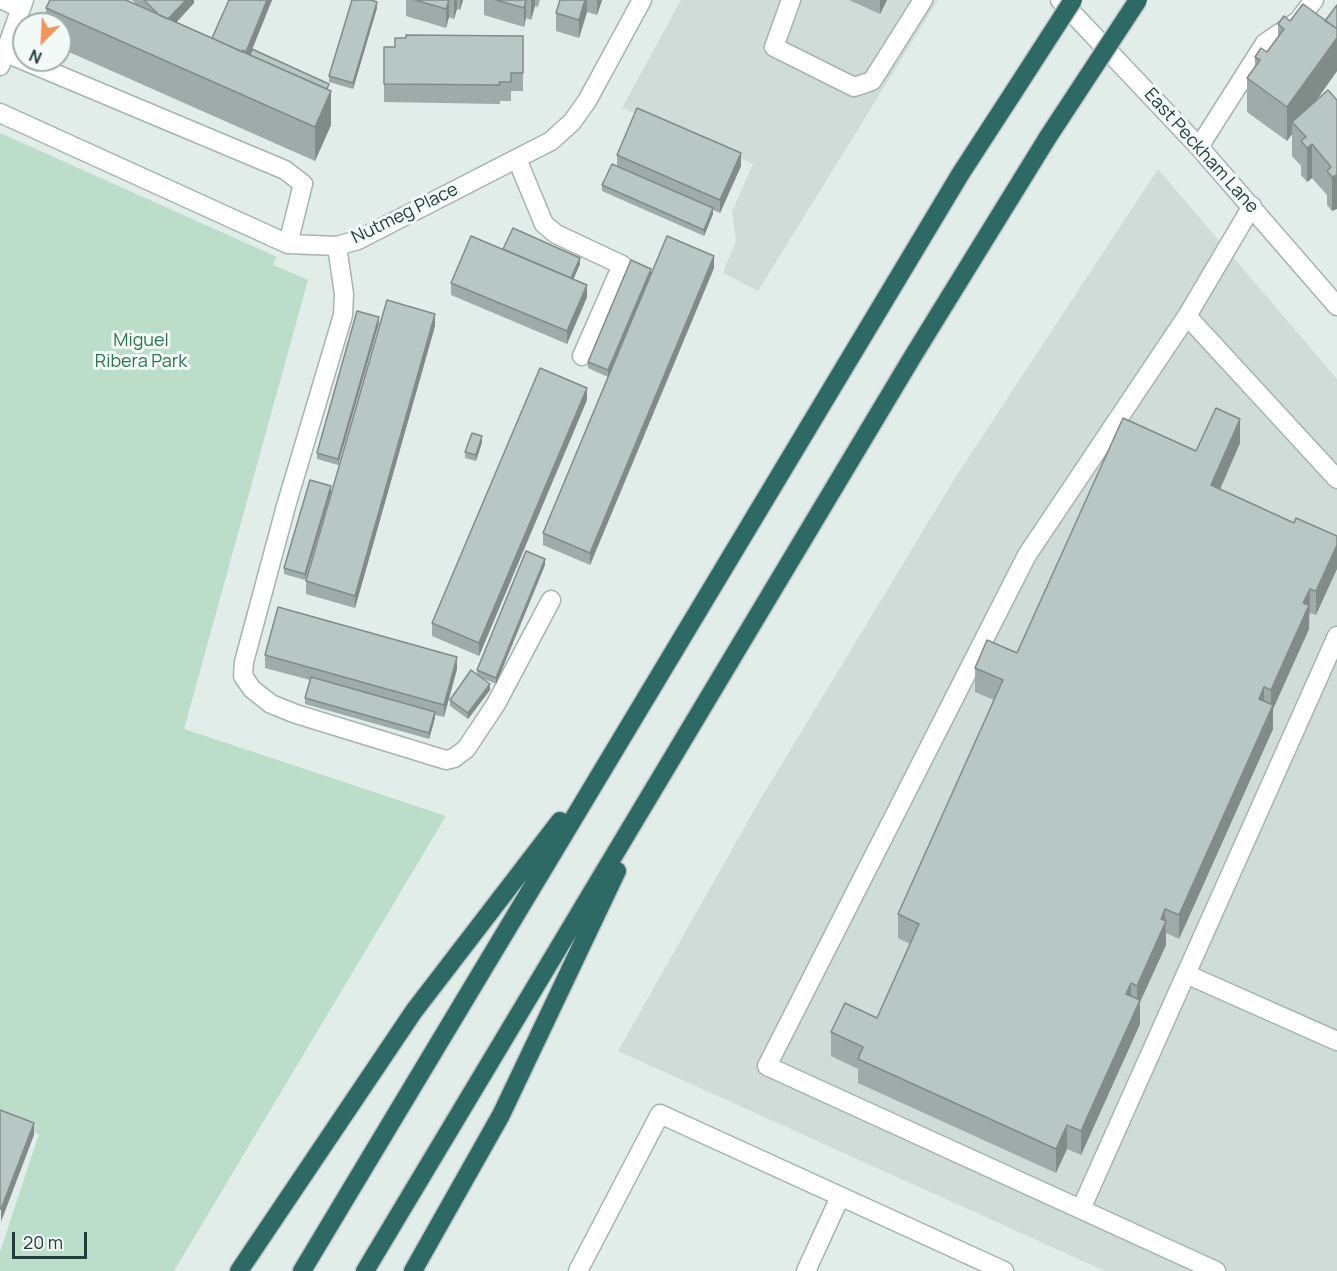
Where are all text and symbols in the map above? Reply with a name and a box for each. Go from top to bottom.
north arrow [12,12,72,72]
text: N [26,44,45,69]
street label: East Peckham Lane [1139,84,1263,218]
street label: Nutmeg Place [348,179,462,249]
park label: Miguel Ribera Park [95,330,187,372]
scale bar [15,1220,90,1258]
text: 20 m [23,1230,63,1254]

